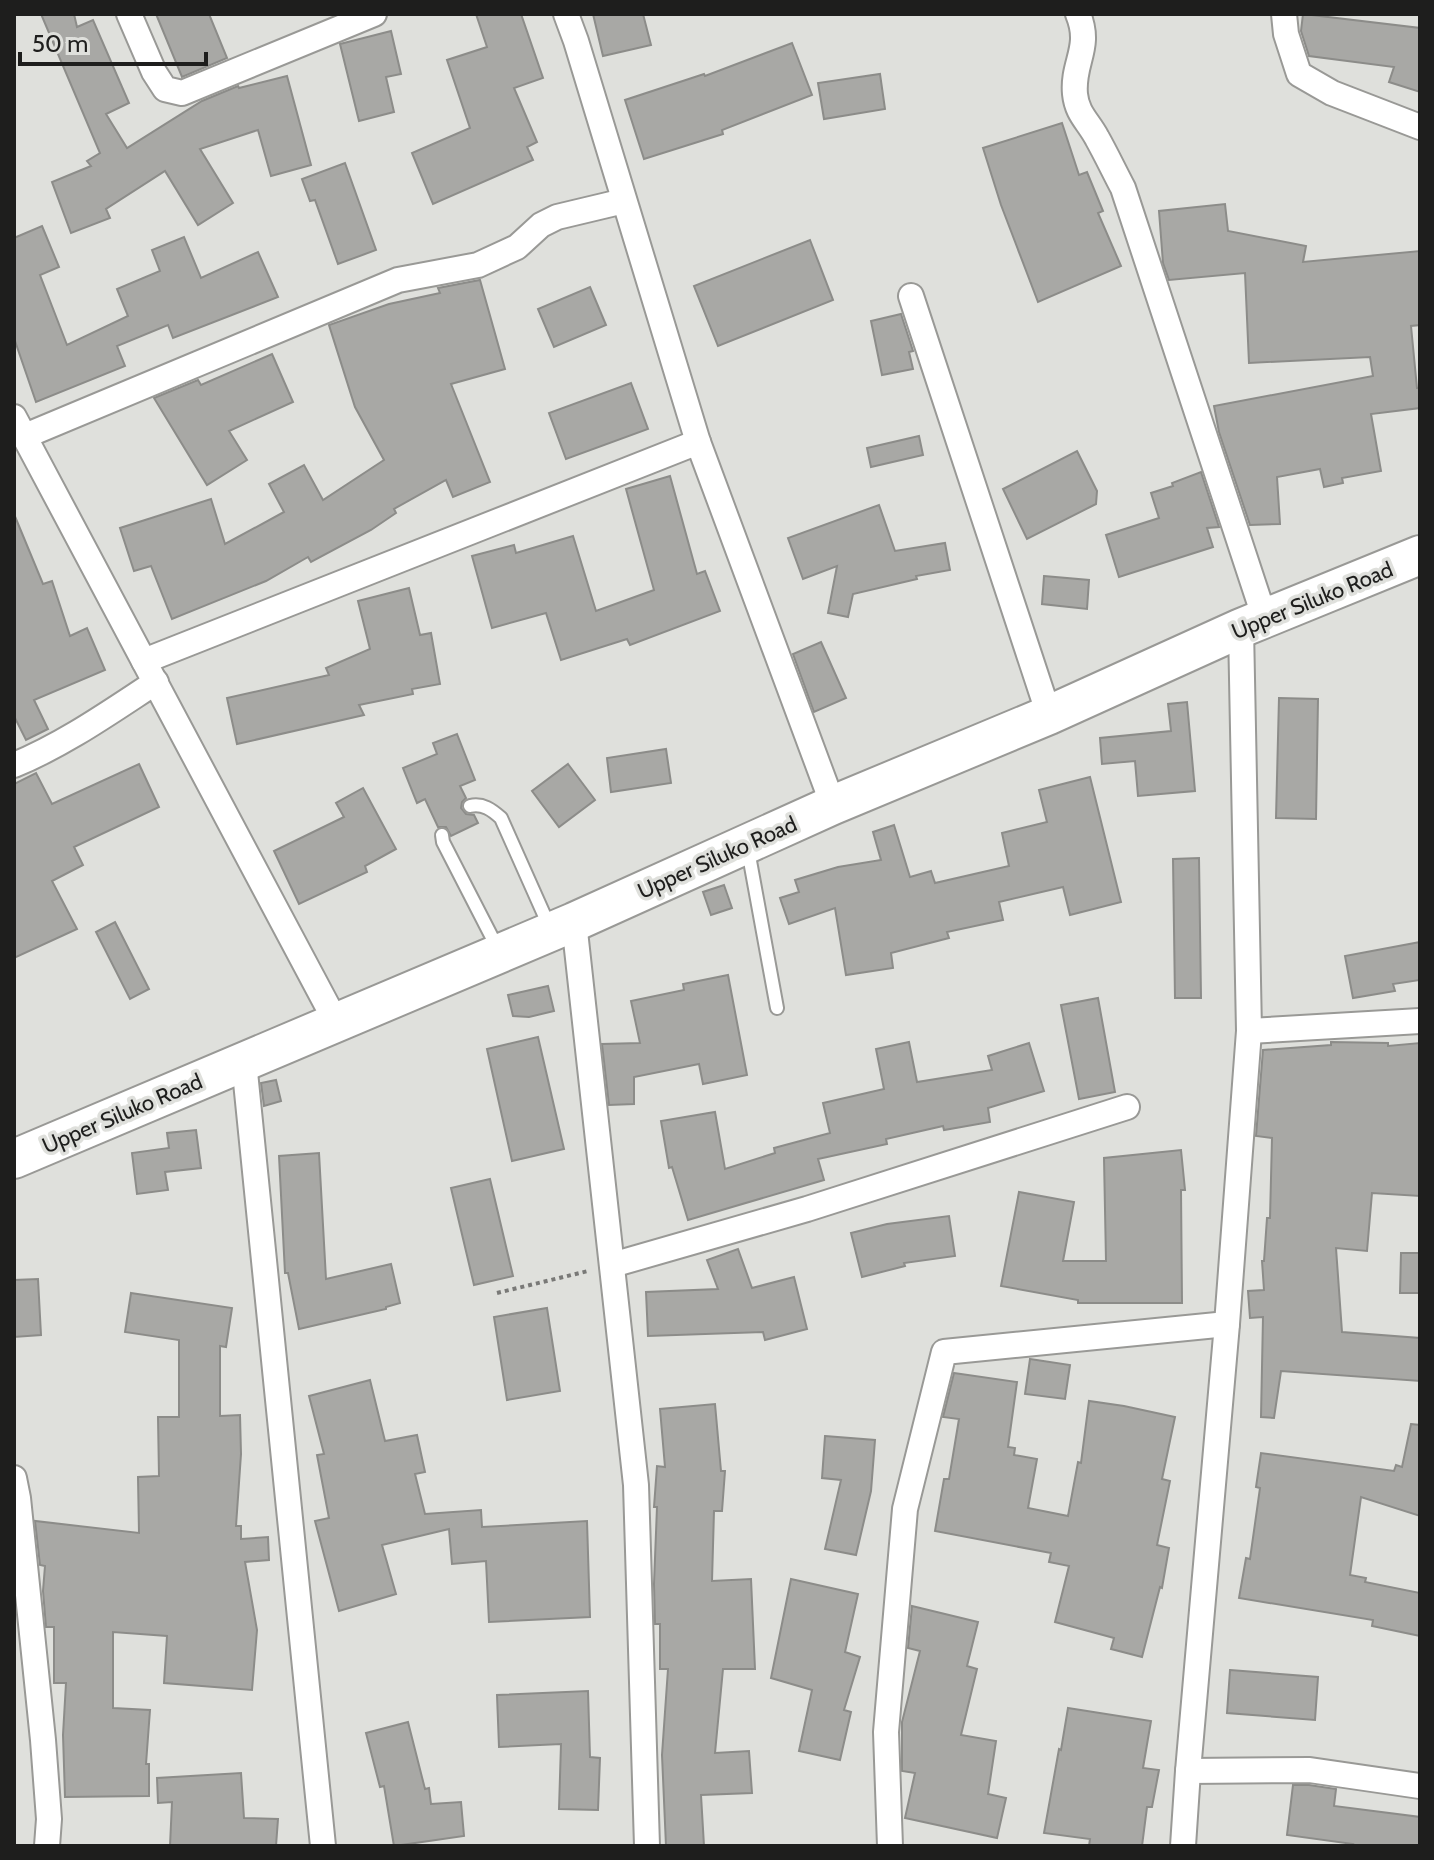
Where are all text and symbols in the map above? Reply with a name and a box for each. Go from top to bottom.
scale bar [20,16,206,66]
text: 50 m [32,29,88,58]
street label: Upper Siluko Road [1228,556,1397,645]
street label: Upper Siluko Road [633,810,801,905]
street label: Upper Siluko Road [38,1068,206,1159]

